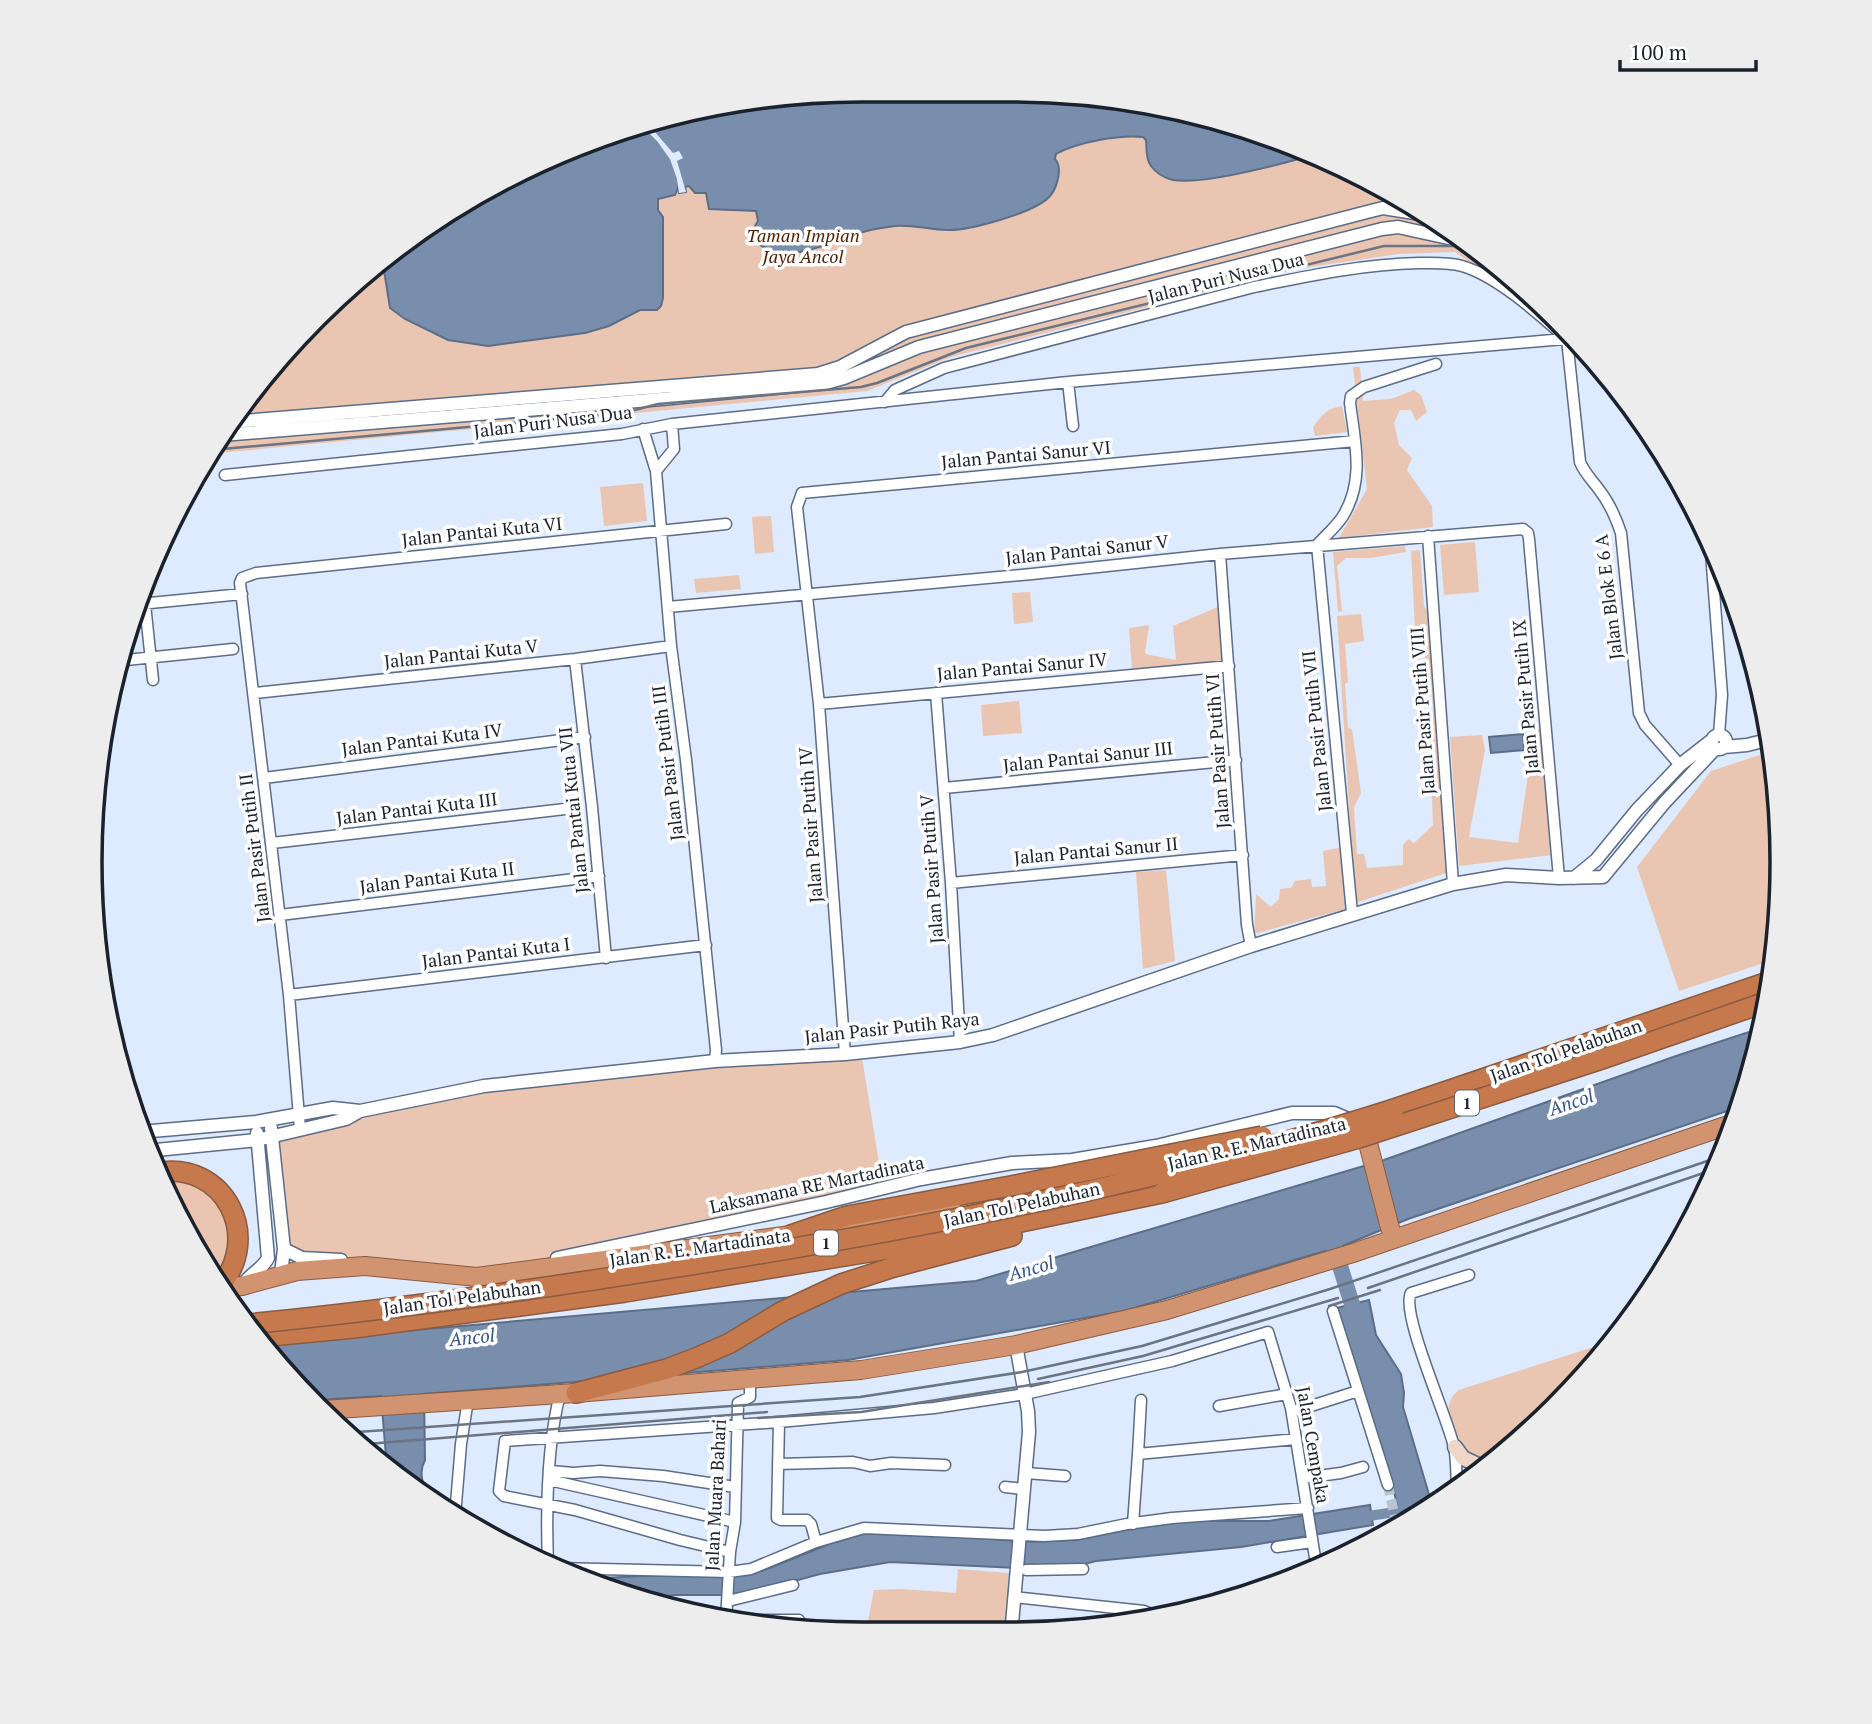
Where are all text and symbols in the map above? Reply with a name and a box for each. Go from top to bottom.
scale bar [1620,28,1756,72]
text: 100 m [1630,38,1687,66]
park label: Taman Impian Jaya Ancol [746,223,860,268]
street label: Jalan Puri Nusa Dua [1145,246,1306,308]
street label: Jalan Puri Nusa Dua [472,399,633,443]
street label: Jalan Pantai Sanur VI [940,435,1112,473]
street label: Jalan Pantai Kuta VI [401,511,563,551]
street label: Jalan Pantai Sanur V [1004,528,1170,569]
street label: Jalan Blok E 6 A [1588,533,1628,661]
street label: Jalan Pasir Putih IX [1506,619,1544,776]
street label: Jalan Pasir Putih VIII [1404,626,1440,796]
street label: Jalan Pantai Kuta V [383,633,540,673]
street label: Jalan Pantai Sanur IV [936,647,1109,685]
street label: Jalan Pasir Putih VII [1296,649,1336,813]
street label: Jalan Pasir Putih VI [1200,673,1234,829]
street label: Jalan Pasir Putih III [646,684,688,842]
street label: Jalan Pantai Kuta IV [340,717,504,761]
street label: Jalan Pantai Kuta VII [552,726,594,895]
street label: Jalan Pantai Sanur III [1002,735,1174,777]
street label: Jalan Pasir Putih IV [793,746,827,904]
street label: Jalan Pasir Putih II [233,772,275,924]
street label: Jalan Pantai Kuta III [335,786,499,830]
street label: Jalan Pasir Putih V [914,793,948,944]
street label: Jalan Pantai Sanur II [1013,831,1179,869]
street label: Jalan Pantai Kuta II [358,856,516,898]
street label: Jalan Pantai Kuta I [420,931,571,973]
street label: Jalan Pasir Putih Raya [803,1006,981,1048]
street label: Jalan Tol Pelabuhan [1487,1013,1645,1087]
water label: Ancol [1544,1082,1597,1121]
road number: 1 [1455,1091,1479,1116]
street label: Jalan R. E. Martadinata [1165,1111,1348,1175]
street label: Laksamana RE Martadinata [707,1150,926,1218]
street label: Jalan Tol Pelabuhan [942,1176,1102,1232]
street label: Jalan R. E. Martadinata [608,1222,792,1272]
road number: 1 [814,1231,838,1256]
water label: Ancol [1004,1249,1057,1286]
street label: Jalan Tol Pelabuhan [382,1274,542,1320]
water label: Ancol [447,1322,497,1351]
street label: Jalan Cempaka [1292,1385,1336,1505]
street label: Jalan Muara Bahari [699,1418,731,1572]

